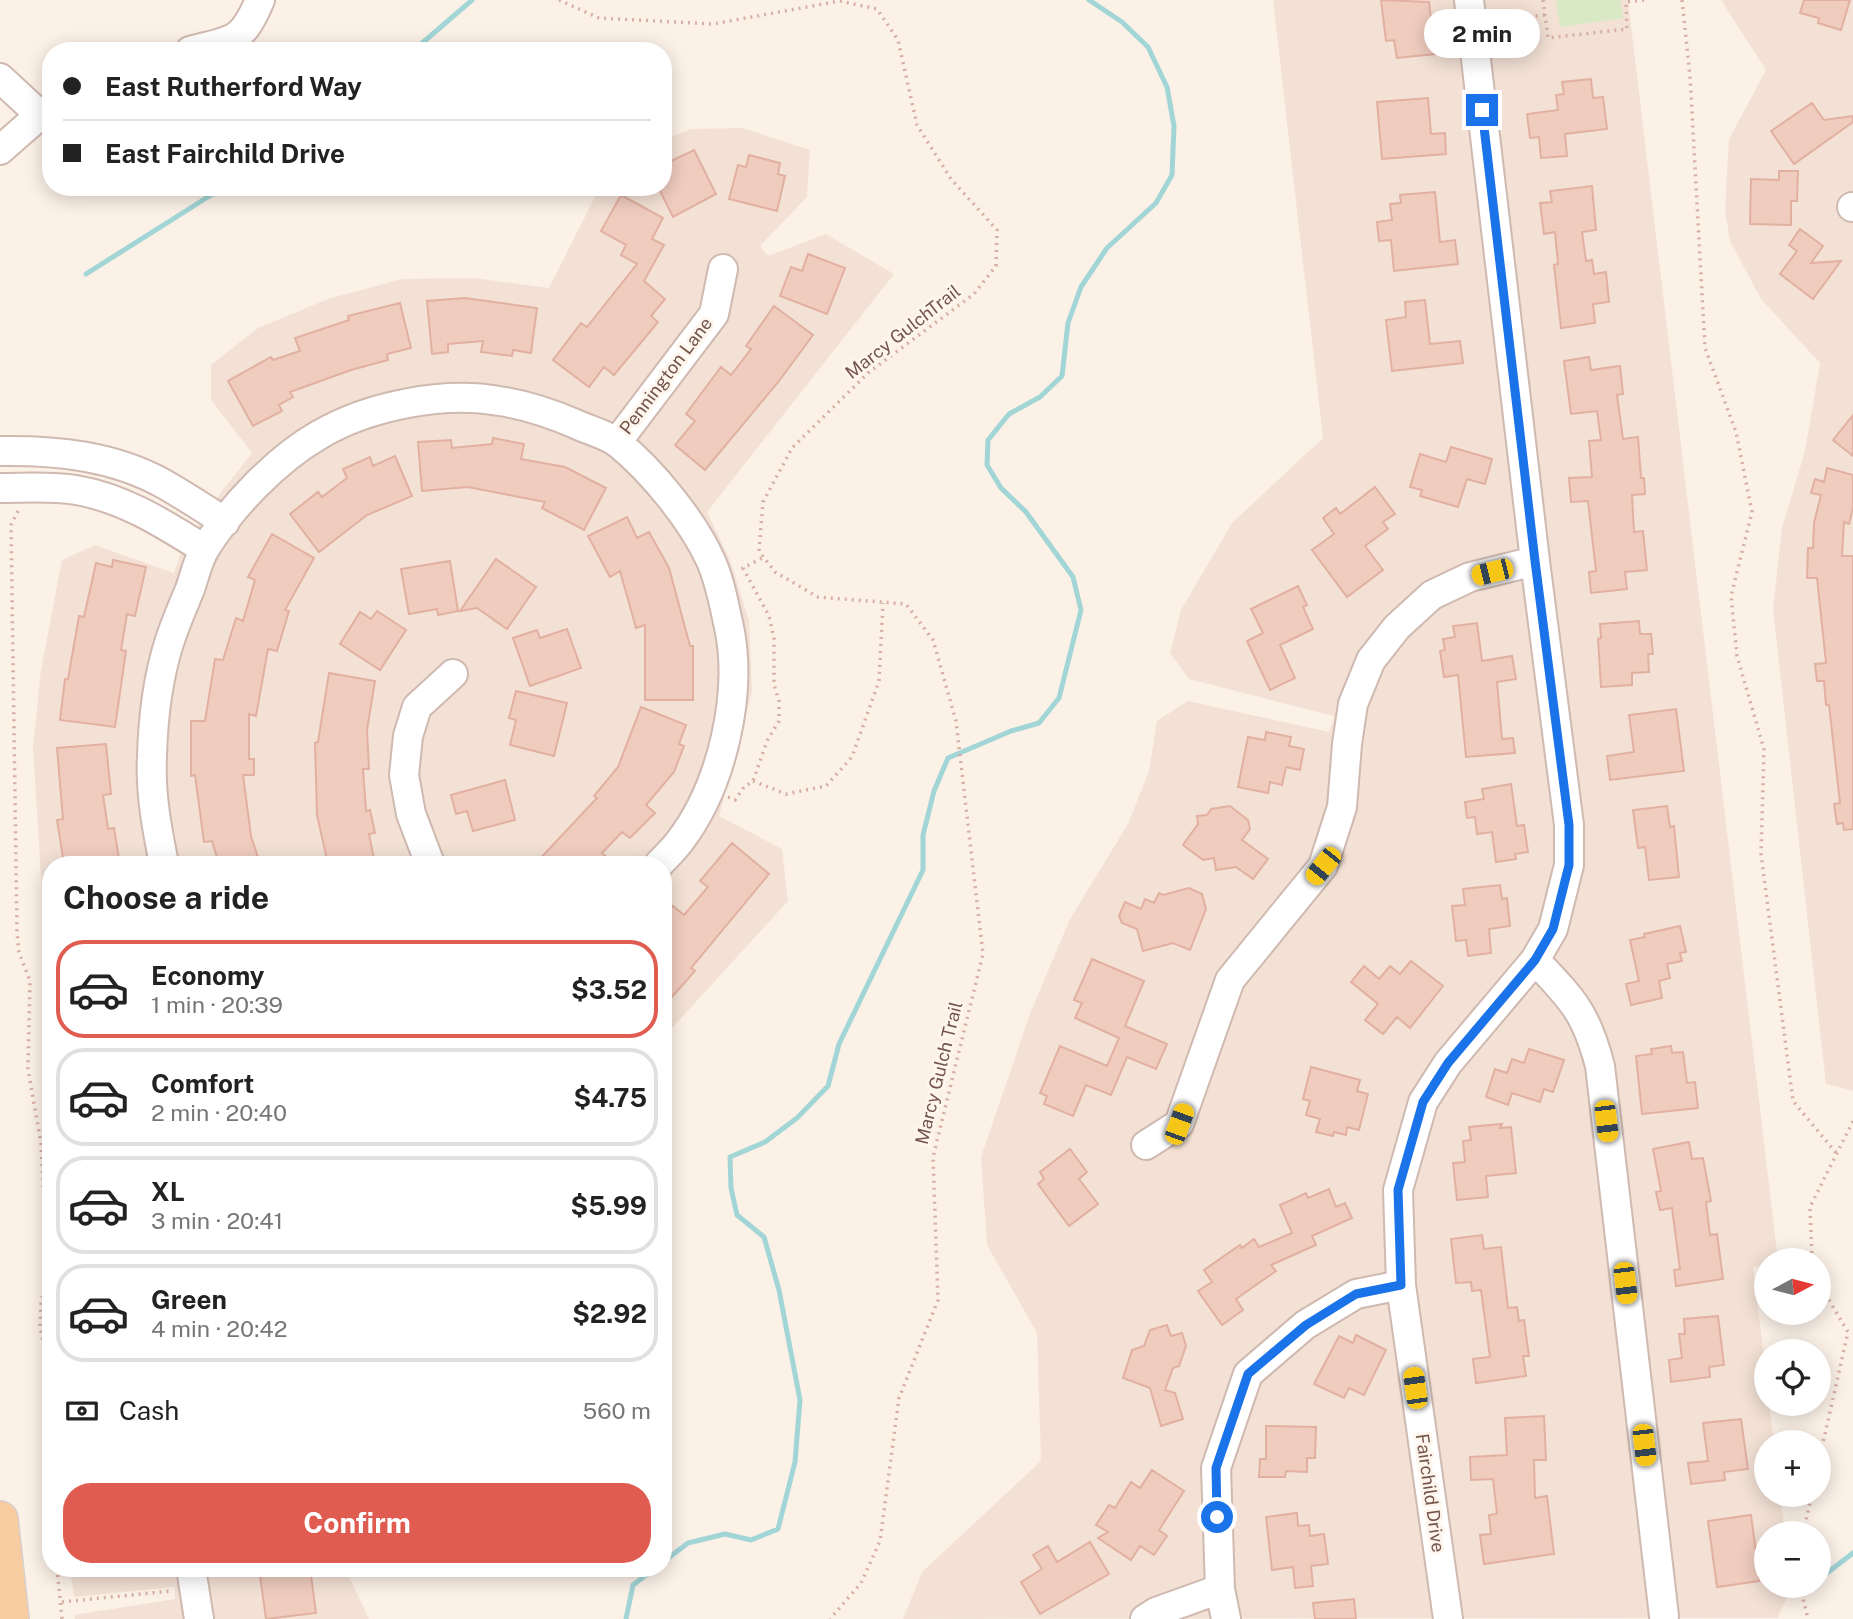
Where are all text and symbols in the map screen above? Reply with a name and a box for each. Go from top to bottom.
callout: 2 min [1424,8,1540,57]
text: 2 min [1452,20,1512,47]
text: East Rutherford Way [105,71,362,102]
route end [1466,94,1498,126]
text: East Fairchild Drive [105,138,345,169]
street label: Marcy GulchTrail [841,280,964,383]
street label: Pennington Lane [615,313,716,438]
car [1470,557,1515,587]
car [1302,843,1345,889]
text: Choose a ride [63,879,269,916]
icon: car [67,958,130,1021]
text: Economy [151,960,264,991]
text: $3.52 [571,974,647,1005]
text: 1 min · 20:39 [151,991,283,1018]
street label: Marcy Gulch Trail [911,999,966,1146]
icon: car [67,1066,130,1129]
text: Comfort [151,1068,254,1099]
text: $4.75 [574,1082,647,1113]
text: 2 min · 20:40 [151,1099,287,1126]
car [1594,1099,1619,1143]
car [1162,1101,1197,1147]
icon: car [67,1174,130,1237]
text: XL [151,1176,185,1207]
text: $5.99 [571,1190,647,1221]
text: 3 min · 20:41 [151,1207,283,1234]
north arrow [1754,1248,1830,1325]
map controls [1754,1248,1831,1598]
car [1613,1261,1638,1305]
icon: car [67,1282,130,1345]
text: Green [151,1284,227,1315]
text: $2.92 [572,1298,647,1329]
text: 4 min · 20:42 [151,1315,287,1342]
button: locate [1754,1339,1831,1416]
car [1402,1366,1429,1410]
icon: cash [63,1392,101,1430]
text: Cash [119,1395,179,1426]
text: 560 m [583,1397,651,1424]
car [1632,1423,1657,1467]
button: + [1754,1430,1831,1507]
street label: Fairchild Drive [1412,1432,1449,1554]
button: Confirm [63,1483,651,1563]
route start [1201,1501,1233,1533]
button: − [1754,1521,1831,1598]

